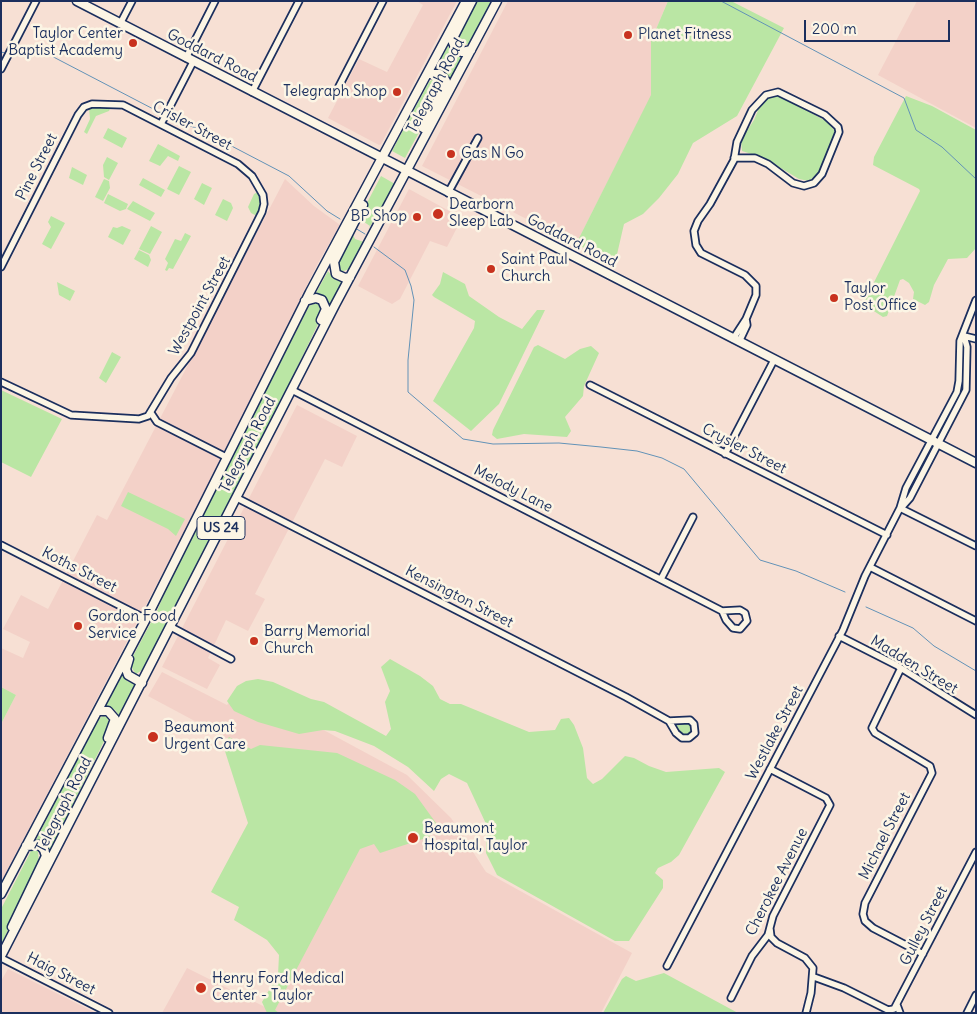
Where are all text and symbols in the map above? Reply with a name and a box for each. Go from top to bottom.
scale bar [807,10,953,42]
text: 200 m [812,19,857,38]
place label: Taylor Center Baptist Academy [8,25,123,60]
street label: Goddard Road [164,26,260,86]
place label: Planet Fitness [638,26,732,44]
marker: Planet Fitness [622,29,634,41]
street label: Telegraph Road [403,35,469,137]
marker: Taylor Center Baptist Academy [127,37,139,49]
place label: Telegraph Shop [283,83,387,101]
marker: Telegraph Shop [391,86,403,98]
street label: Crisler Street [149,98,235,154]
street label: Pine Street [12,131,62,203]
place label: Gas N Go [461,145,524,163]
marker: Gas N Go [445,148,457,160]
place label: Dearborn Sleep Lab [449,196,514,231]
marker: Dearborn Sleep Lab [431,207,445,221]
place label: BP Shop [351,208,407,226]
marker: BP Shop [411,211,423,223]
street label: Goddard Road [524,211,620,271]
place label: Saint Paul Church [501,251,568,286]
street label: Westpoint Street [165,253,235,359]
marker: Saint Paul Church [485,263,497,275]
place label: Taylor Post Office [844,280,917,315]
marker: Taylor Post Office [828,292,840,304]
street label: Telegraph Road [216,394,280,496]
street label: Crysler Street [699,420,789,478]
street label: Melody Lane [470,461,556,517]
road number: US 24 [197,516,245,540]
street label: Koths Street [39,543,119,597]
street label: Kensington Street [402,562,516,632]
place label: Gordon Food Service [88,608,176,643]
marker: Gordon Food Service [72,620,84,632]
place label: Barry Memorial Church [264,623,370,658]
street label: Madden Street [867,632,961,698]
marker: Barry Memorial Church [248,635,260,647]
street label: Westlake Street [743,683,807,783]
place label: Beaumont Urgent Care [164,719,246,754]
marker: Beaumont Urgent Care [146,730,160,744]
street label: Telegraph Road [32,754,96,856]
street label: Michael Street [855,789,915,883]
place label: Beaumont Hospital, Taylor [424,820,527,855]
street label: Cherokee Avenue [742,825,812,939]
marker: Beaumont Hospital, Taylor [406,831,420,845]
street label: Gulley Street [896,883,952,969]
street label: Haig Street [24,949,98,999]
place label: Henry Ford Medical Center - Taylor [212,970,344,1005]
marker: Henry Ford Medical Center - Taylor [194,981,208,995]

